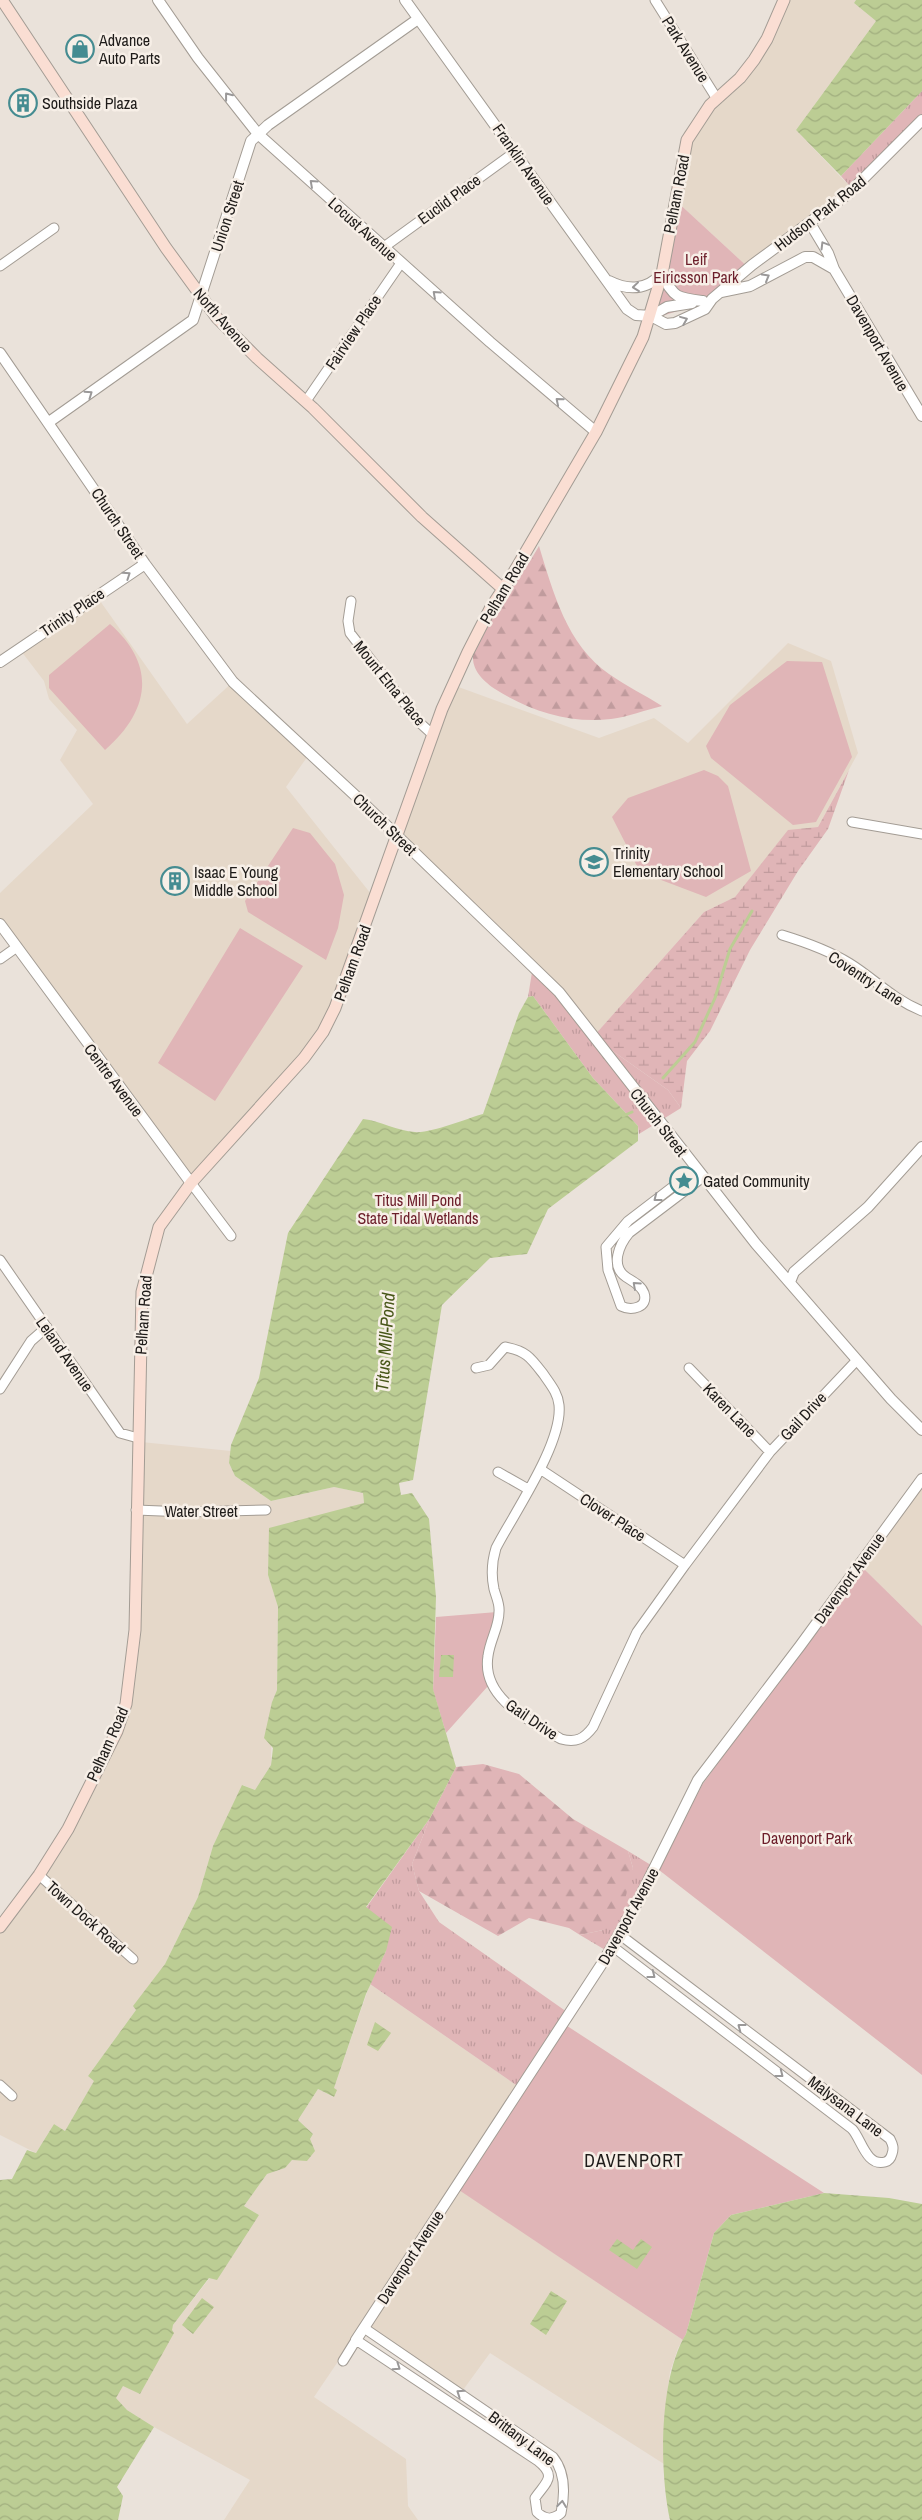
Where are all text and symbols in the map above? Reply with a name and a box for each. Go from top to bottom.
street label: Park Avenue [657,12,715,86]
place label: Advance Auto Parts [98,29,160,69]
shop icon: Advance Auto Parts [65,34,95,64]
building icon: Southside Plaza [8,88,38,118]
place label: Southside Plaza [42,92,138,114]
one-way arrow [225,93,233,102]
street label: Franklin Avenue [488,119,560,209]
street label: Pelham Road [658,153,694,235]
street label: Euclid Place [413,169,485,229]
street label: Hudson Park Road [770,170,870,256]
street label: Union Street [205,177,249,254]
one-way arrow [309,180,318,189]
street label: Locust Avenue [324,192,402,266]
one-way arrow [820,241,830,250]
park label: Leif Eiricsson Park [653,248,739,288]
one-way arrow [760,274,769,284]
one-way arrow [631,281,639,292]
street label: North Avenue [189,283,257,357]
street label: Fairview Place [320,290,386,374]
one-way arrow [433,291,442,300]
street label: Davenport Avenue [842,291,914,395]
one-way arrow [679,316,688,326]
one-way arrow [83,391,93,400]
one-way arrow [555,397,564,406]
street label: Church Street [86,483,150,563]
street label: Pelham Road [474,548,534,628]
one-way arrow [122,572,131,582]
street label: Trinity Place [36,582,108,642]
street label: Mount Etna Place [349,636,431,730]
street label: Church Street [348,788,422,860]
place label: Trinity Elementary School [613,842,723,882]
school or university icon: Trinity Elementary School [579,847,609,877]
place label: Isaac E Young Middle School [194,861,279,901]
building icon: Isaac E Young Middle School [160,866,190,896]
street label: Pelham Road [328,922,376,1004]
street label: Coventry Lane [824,946,908,1010]
street label: Centre Avenue [79,1039,149,1121]
street label: Church Street [625,1083,693,1161]
place icon: Gated Community [669,1166,699,1196]
place label: Gated Community [703,1170,810,1192]
park label: Titus Mill Pond State Tidal Wetlands [357,1189,479,1229]
one-way arrow [654,1192,663,1200]
street label: Pelham Road [129,1275,157,1355]
one-way arrow [632,1281,641,1290]
water label: Titus Mill-Pond [369,1291,401,1392]
street label: Leland Avenue [31,1312,99,1396]
street label: Karen Lane [699,1378,761,1442]
street label: Gail Drive [775,1387,831,1445]
street label: Clover Place [576,1488,650,1546]
street label: Water Street [164,1500,238,1522]
street label: Davenport Avenue [808,1528,890,1628]
street label: Gail Drive [501,1693,563,1745]
street label: Pelham Road [81,1703,133,1785]
park label: Davenport Park [761,1827,853,1849]
street label: Davenport Avenue [592,1864,664,1968]
street label: Town Dock Road [42,1876,130,1958]
one-way arrow [646,1969,656,1978]
one-way arrow [737,2024,747,2033]
one-way arrow [775,2068,784,2077]
street label: Malysana Lane [804,2070,888,2142]
district label: DAVENPORT [584,2148,684,2173]
street label: Davenport Avenue [371,2206,449,2308]
one-way arrow [391,2361,401,2370]
one-way arrow [456,2390,465,2400]
street label: Brittany Lane [484,2406,560,2470]
one-way arrow [556,2500,567,2508]

